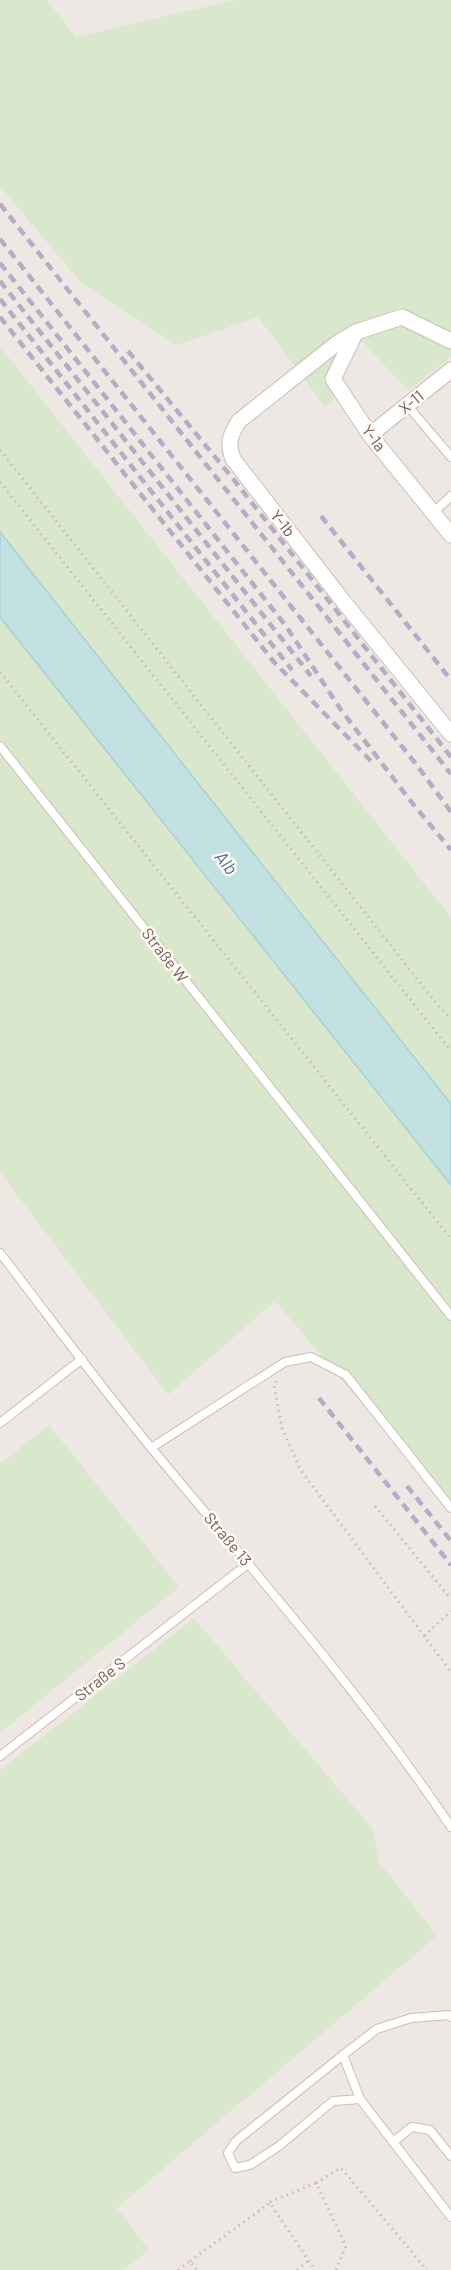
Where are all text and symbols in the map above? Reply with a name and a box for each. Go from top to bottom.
street label: X-11 [394,386,427,417]
street label: Y-1a [358,421,390,455]
street label: Y-1b [267,506,300,540]
water label: Alb [211,846,243,879]
street label: Straße W [138,924,193,986]
street label: Straße 13 [201,1508,256,1569]
street label: Straße S [71,1653,129,1704]

